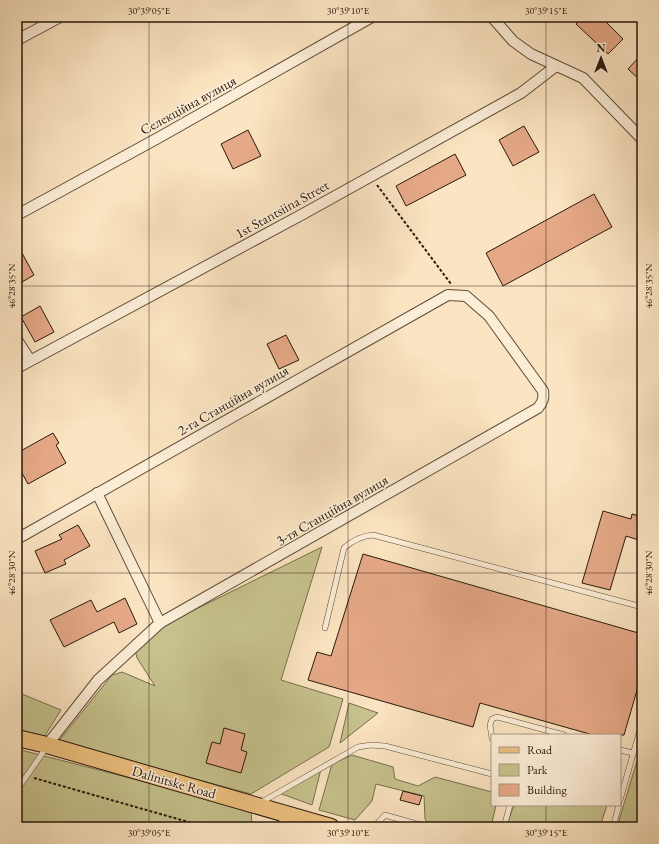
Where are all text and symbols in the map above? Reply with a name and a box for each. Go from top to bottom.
text: 30°39'05"E [128,4,171,17]
text: 30°39'10"E [327,4,370,17]
text: 30°39'15"E [525,4,568,17]
north arrow [581,38,621,78]
text: N [597,41,606,55]
street label: Селекційна вулиця [137,71,239,139]
street label: 1st Stantsiina Street [232,175,333,242]
text: 46°28'35"N [5,263,18,308]
text: 46°28'35"N [642,263,655,308]
street label: 2-га Станційна вулиця [174,361,292,439]
street label: 3-тя Станційна вулиця [273,471,391,549]
text: 46°28'30"N [5,550,18,595]
text: 46°28'30"N [642,550,655,595]
legend [491,734,621,806]
text: Road [527,742,553,758]
street label: Dalinitske Road [130,761,219,803]
text: Park [527,762,548,778]
text: Building [527,782,568,798]
text: 30°39'05"E [128,826,171,839]
text: 30°39'10"E [327,826,370,839]
text: 30°39'15"E [525,826,568,839]

